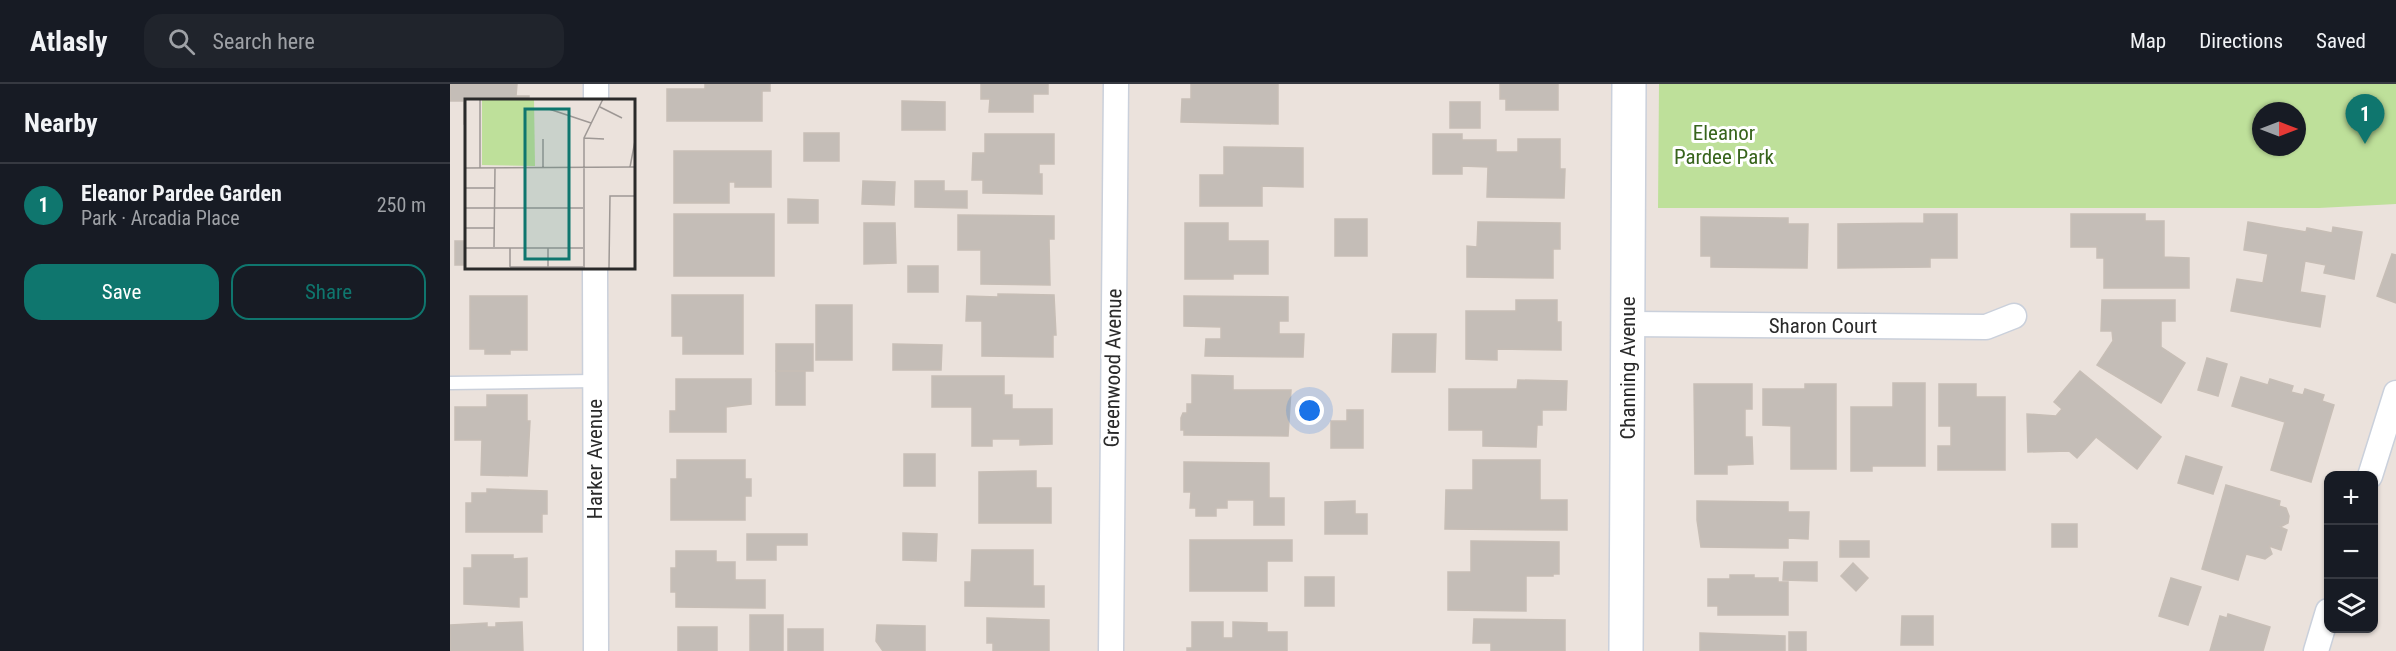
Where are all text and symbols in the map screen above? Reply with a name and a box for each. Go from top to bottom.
search box [144,14,564,68]
text: Atlasly [30,25,108,58]
icon: search [165,25,198,58]
text: Search here [213,29,315,54]
text: Map [2130,29,2166,53]
text: Directions [2199,29,2283,53]
text: Saved [2316,29,2366,53]
pin: 1 [2346,94,2384,144]
inset map [465,99,634,268]
north arrow [2252,102,2306,156]
text: Nearby [24,108,98,138]
park label: Eleanor Pardee Park [1674,121,1775,169]
text: Eleanor Pardee Garden [81,181,282,206]
text: 1 [38,193,49,217]
text: 250 m [377,193,426,217]
text: Park · Arcadia Place [81,206,240,230]
button: Save [24,264,219,320]
button: Share [231,264,426,320]
street label: Greenwood Avenue [1100,288,1126,448]
street label: Channing Avenue [1616,296,1640,440]
street label: Sharon Court [1769,314,1877,338]
your location [1295,396,1324,425]
street label: Harker Avenue [583,399,607,519]
map controls [2324,471,2378,633]
button: + [2324,471,2378,525]
button: − [2324,525,2378,579]
button: layers [2324,579,2378,633]

